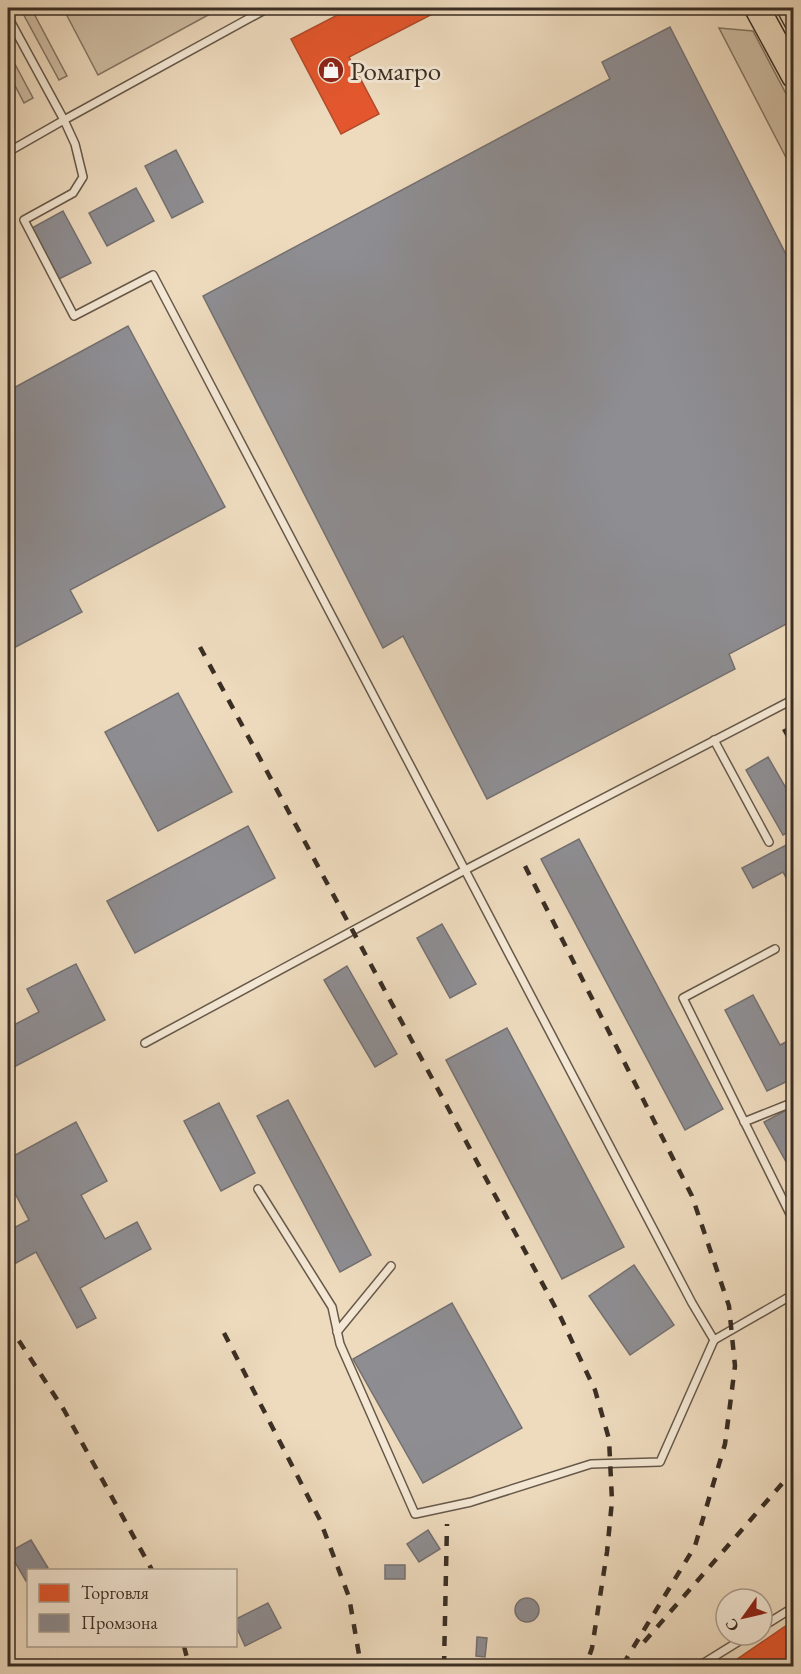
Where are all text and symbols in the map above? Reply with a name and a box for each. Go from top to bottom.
place label: Ромагро [350,53,441,88]
shop icon: Ромагро [316,55,346,85]
legend [27,1569,237,1647]
text: Торговля [81,1581,149,1604]
north arrow [714,1587,774,1647]
text: Промзона [81,1611,158,1634]
text: С [720,1615,744,1636]

